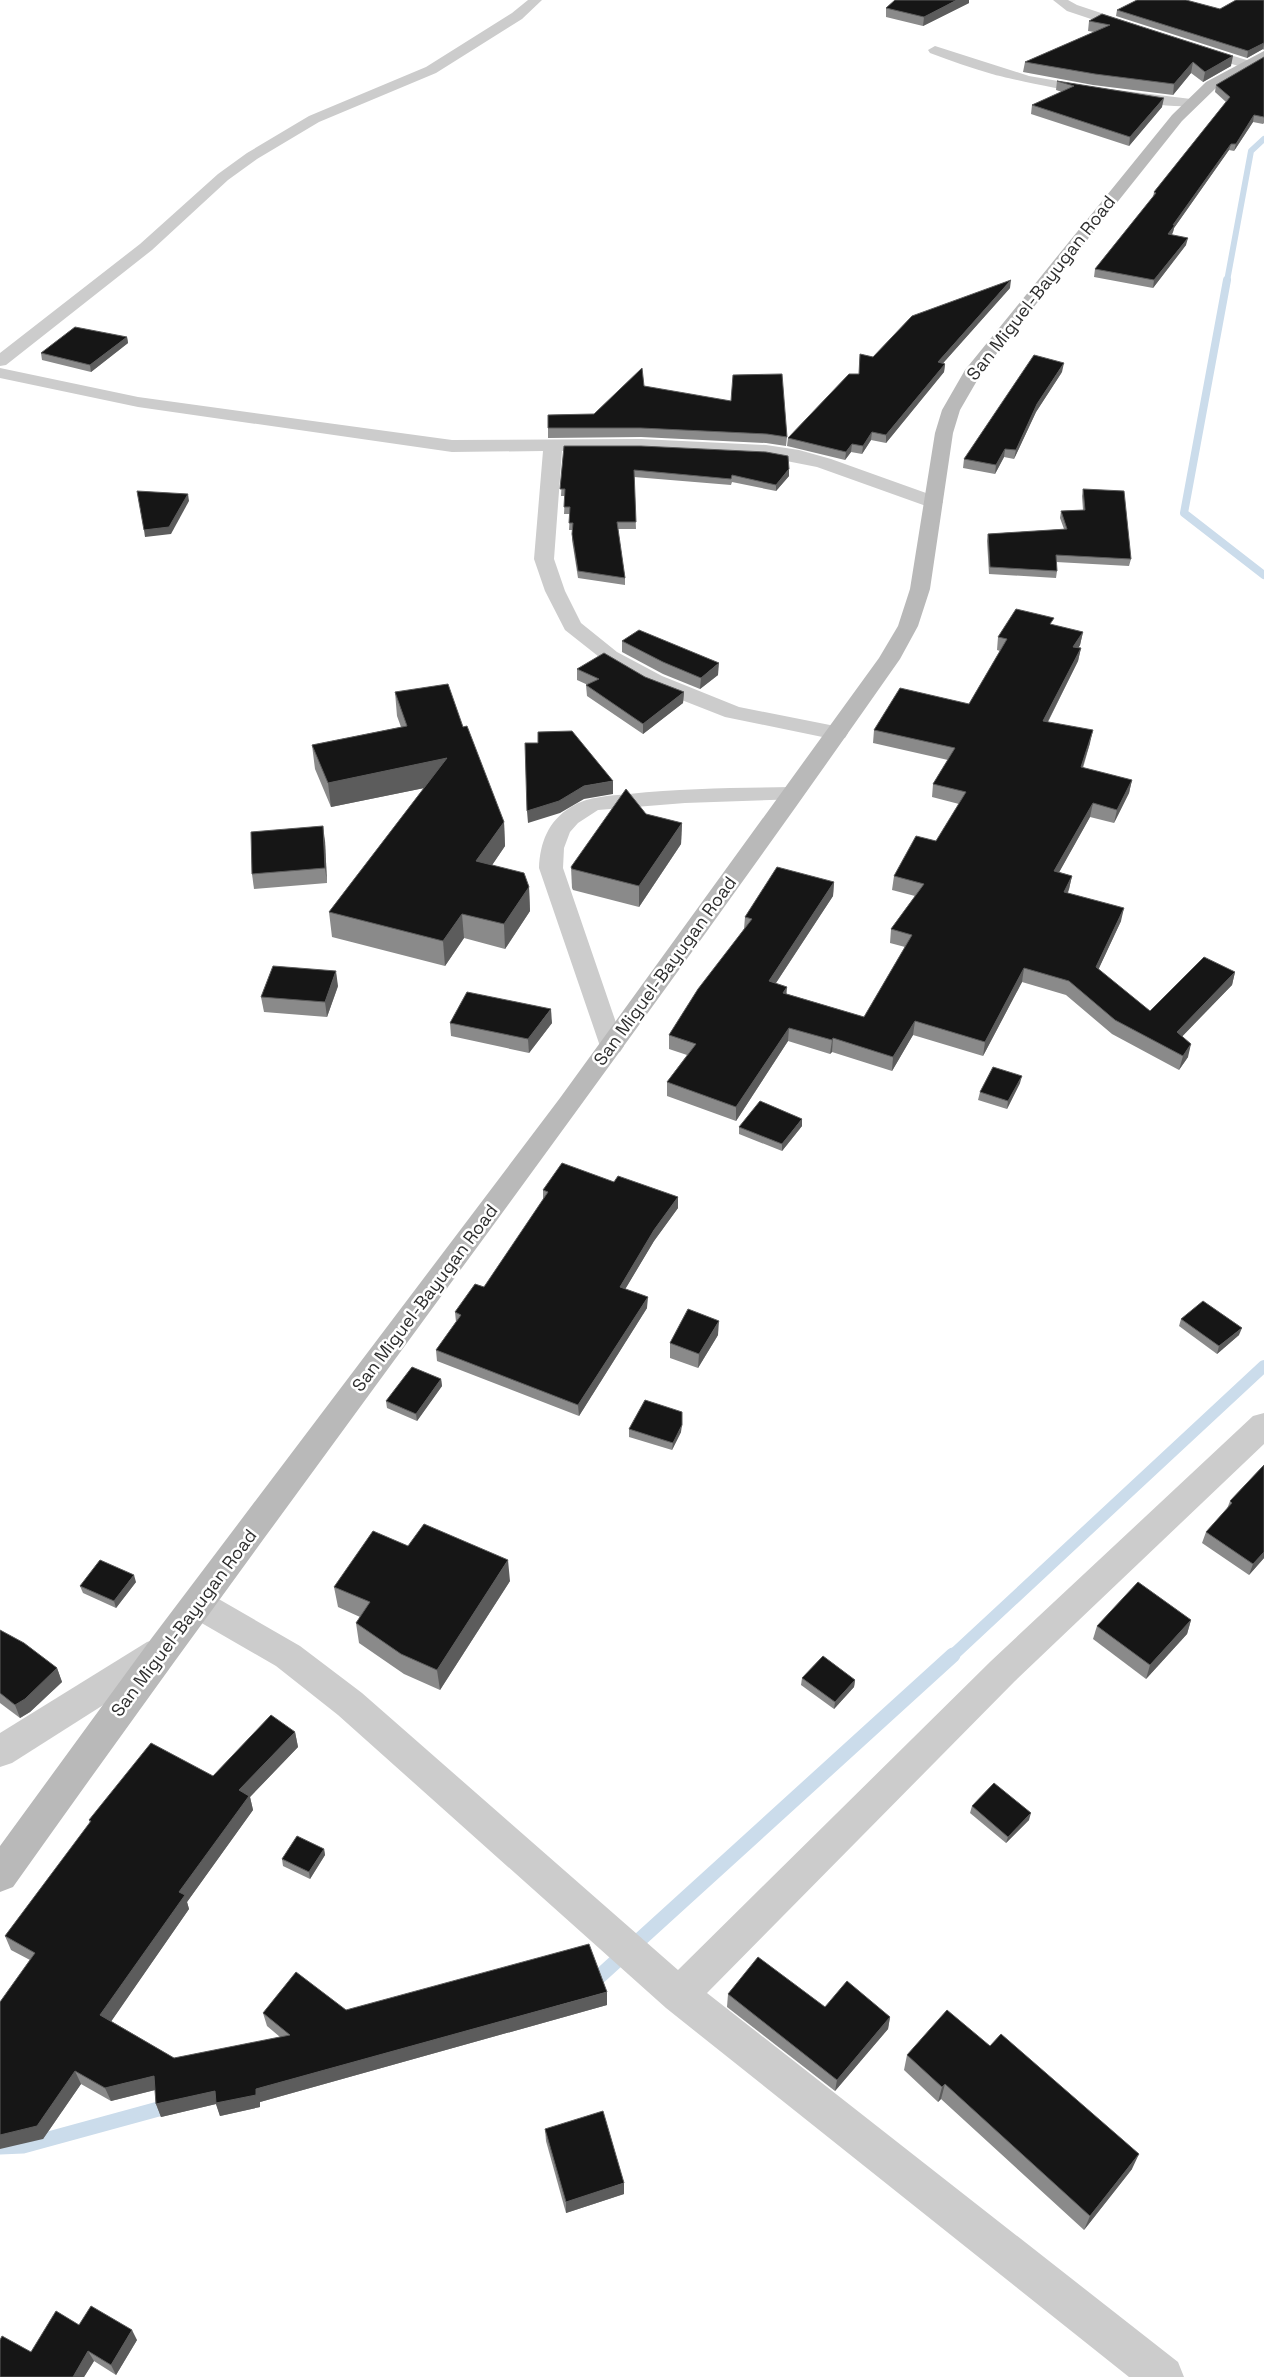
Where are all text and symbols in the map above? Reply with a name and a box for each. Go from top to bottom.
street label: San Miguel-Bayugan Road [961,191,1120,385]
street label: San Miguel-Bayugan Road [588,871,741,1070]
street label: San Miguel-Bayugan Road [347,1199,503,1396]
street label: San Miguel-Bayugan Road [106,1524,262,1721]

